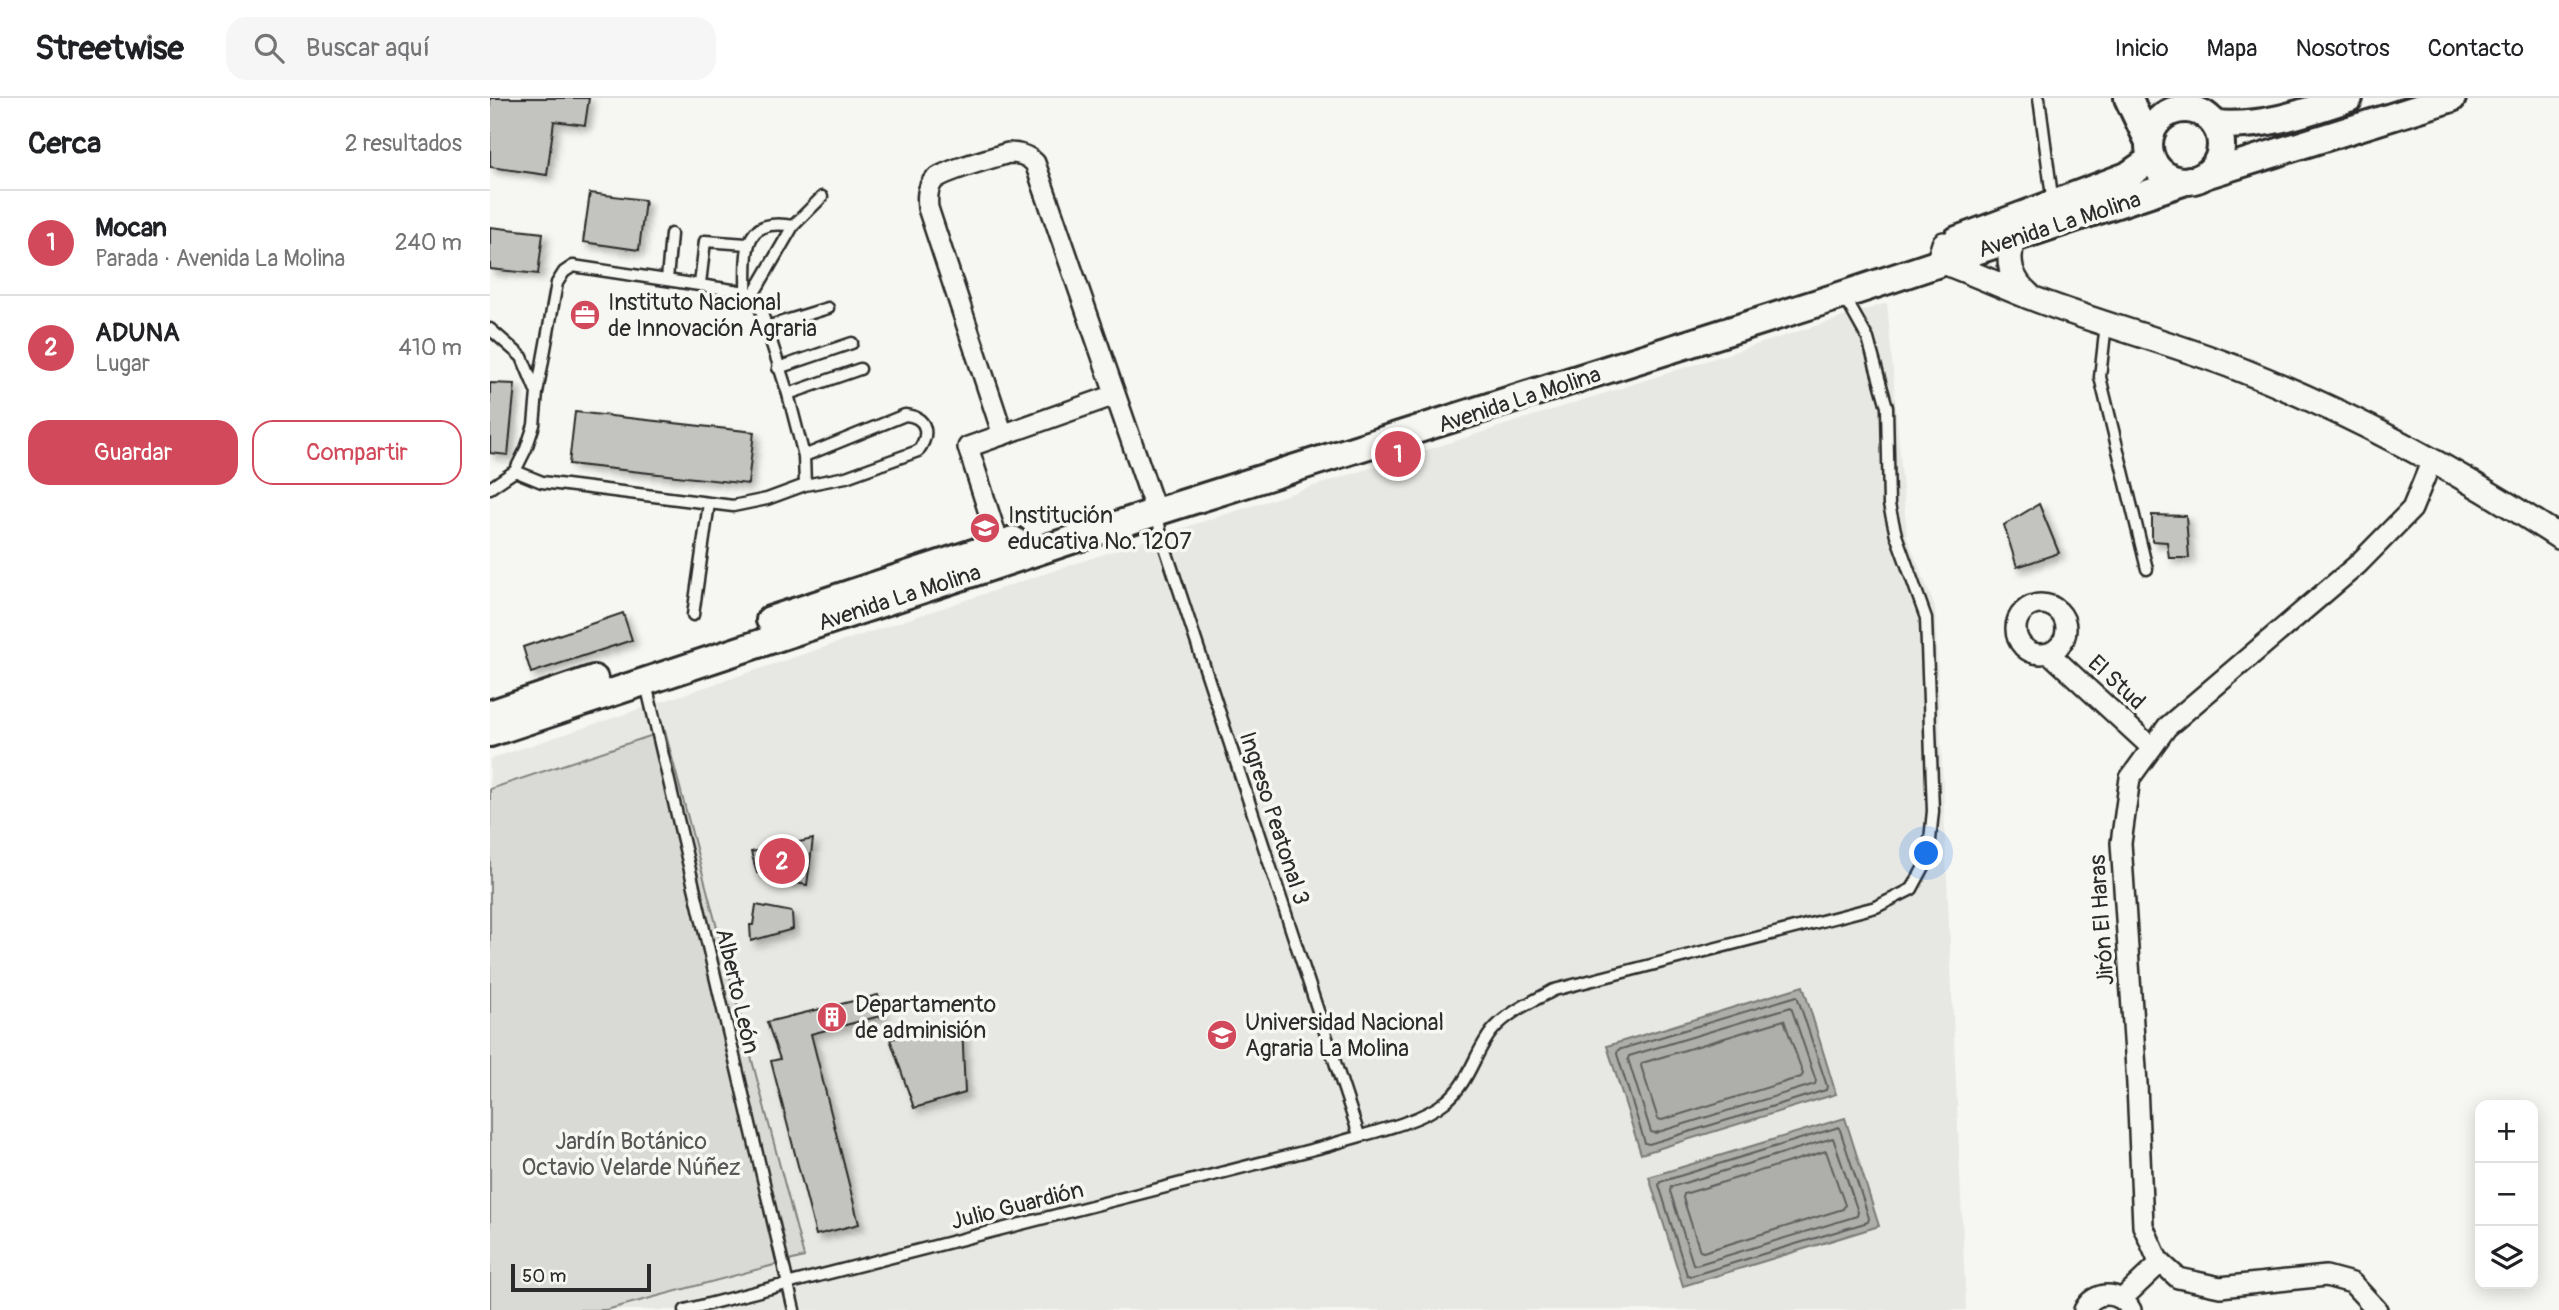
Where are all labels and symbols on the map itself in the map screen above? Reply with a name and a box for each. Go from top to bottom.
street label: Avenida La Molina [1974,185,2144,264]
place label: Instituto Nacional de Innovación Agraria [608,288,817,343]
office icon: Instituto Nacional de Innovación Agraria [568,298,602,332]
street label: Avenida La Molina [1434,360,1604,439]
pin: 1 [1375,428,1421,480]
place label: Institución educativa No. 1207 [1008,501,1192,556]
school or university icon: Institución educativa No. 1207 [968,511,1002,545]
street label: Avenida La Molina [814,558,984,637]
street label: El Stud [2082,649,2151,716]
street label: Ingreso Peatonal 3 [1233,728,1316,908]
pin: 2 [759,835,805,887]
your location [1909,836,1943,870]
street label: Jirón El Haras [2082,854,2121,986]
street label: Alberto León [709,926,766,1057]
place label: Departamento de adminisión [855,990,996,1045]
building icon: Departamento de adminisión [815,1000,849,1034]
place label: Universidad Nacional Agraria La Molina [1245,1008,1444,1063]
school or university icon: Universidad Nacional Agraria La Molina [1205,1018,1239,1052]
park label: Jardín Botánico Octavio Velarde Núñez [522,1127,740,1182]
street label: Julio Guardión [948,1175,1086,1236]
scale bar [511,1261,651,1293]

